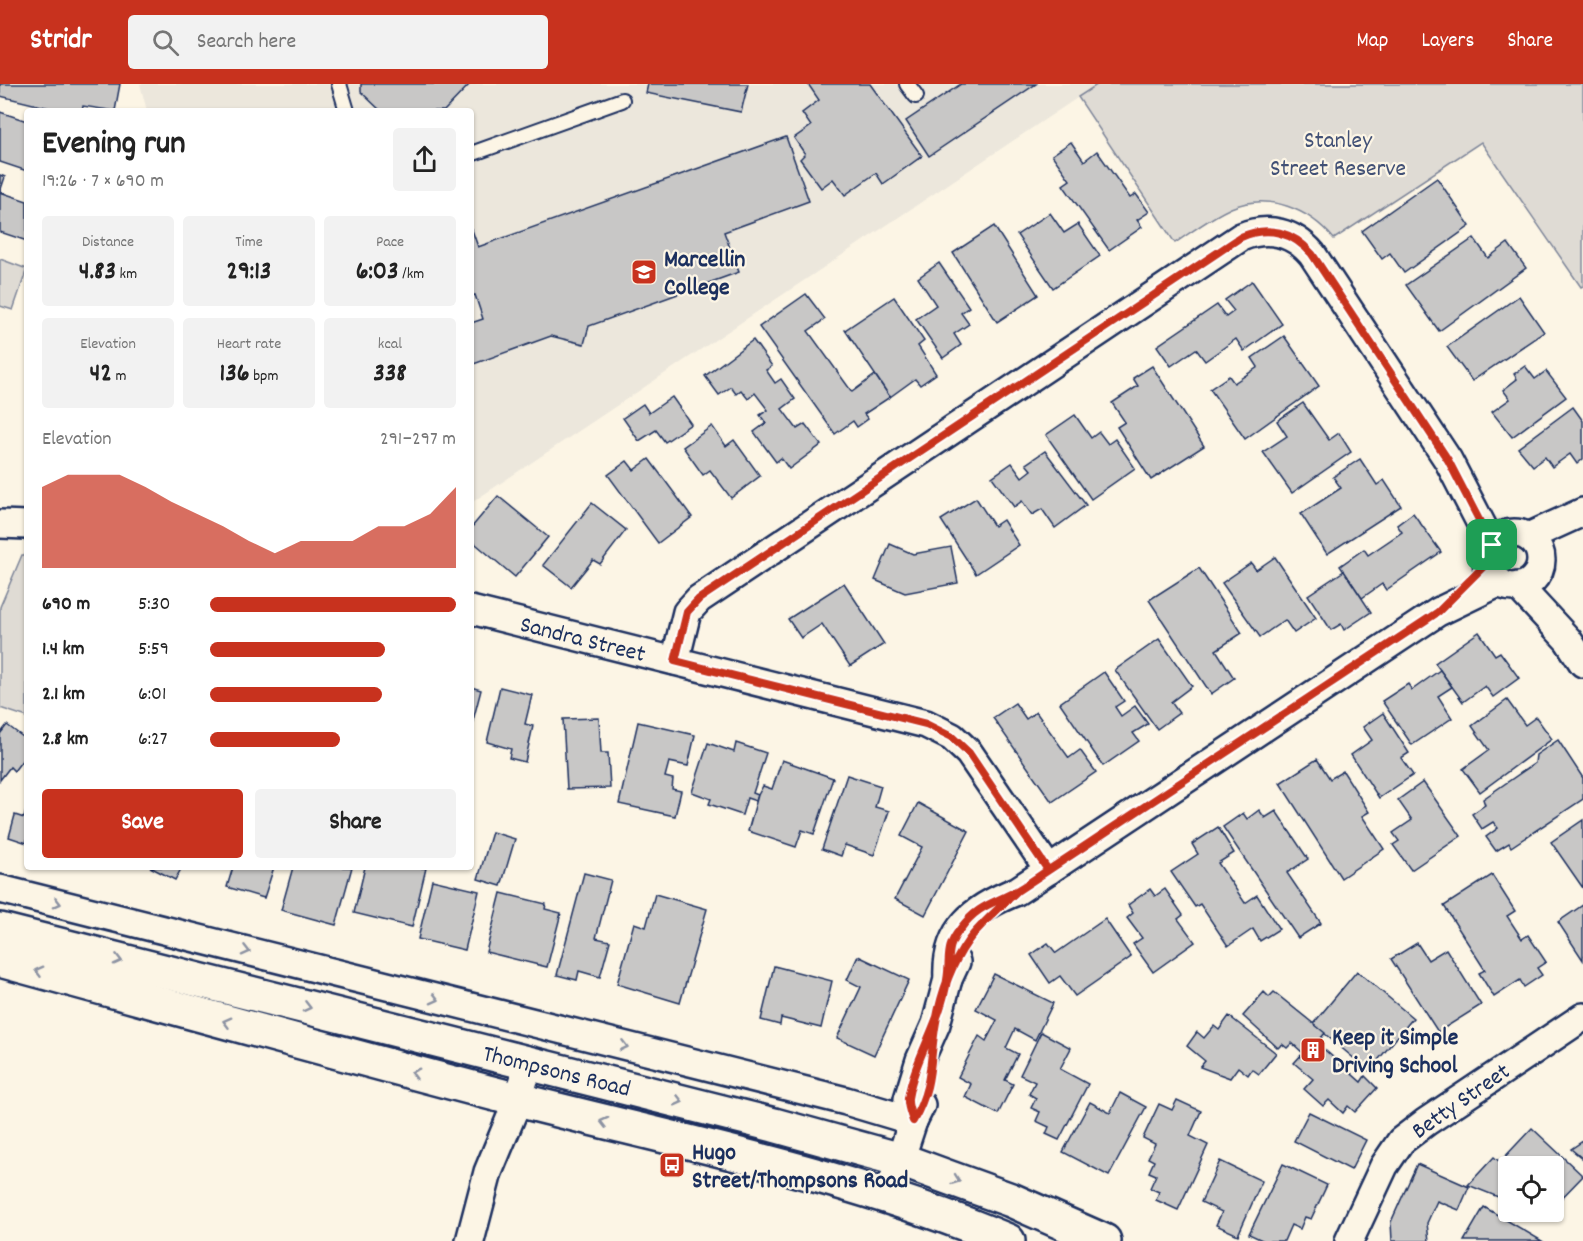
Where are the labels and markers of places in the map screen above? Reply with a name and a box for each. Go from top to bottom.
place label: Marcellin College [664,244,745,306]
school or university icon: Marcellin College [629,257,659,287]
pin [1466,519,1517,570]
place label: Keep it Simple Driving School [1332,1022,1459,1084]
building icon: Keep it Simple Driving School [1298,1035,1328,1065]
place label: Hugo Street/Thompsons Road [692,1137,908,1199]
bus stop icon: Hugo Street/Thompsons Road [657,1150,687,1180]

